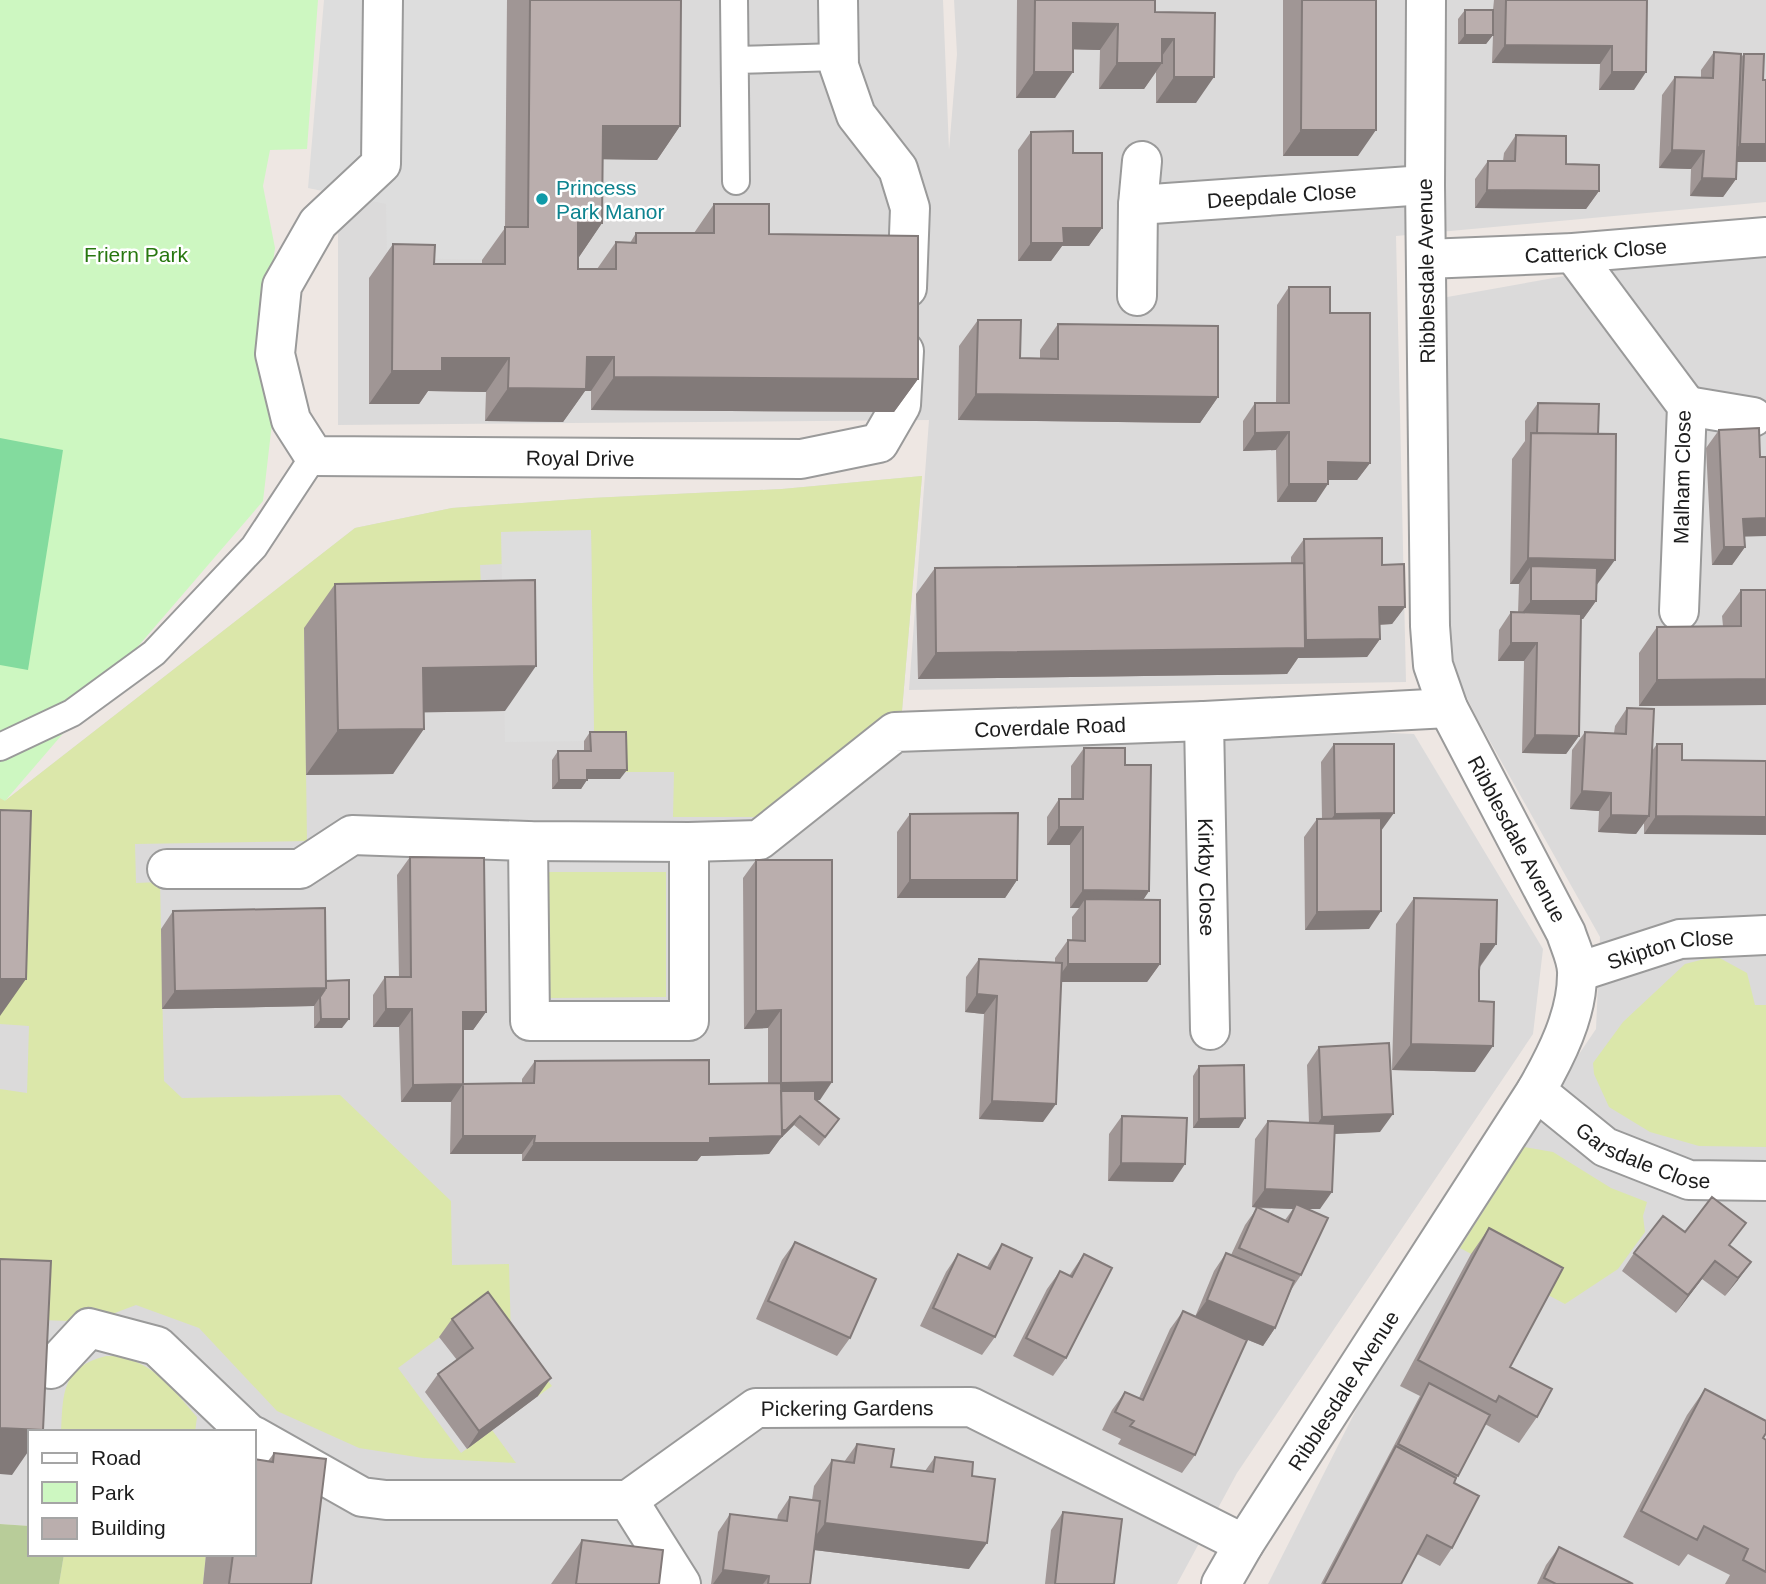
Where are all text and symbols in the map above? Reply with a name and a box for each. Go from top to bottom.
place label: Princess Park Manor [556,176,665,223]
street label: Deepdale Close [1206,178,1357,212]
street label: Ribblesdale Avenue [1413,178,1439,364]
marker: Princess Park Manor [534,191,550,207]
street label: Catterick Close [1524,234,1668,266]
park label: Friern Park [84,243,188,266]
street label: Malham Close [1669,410,1695,544]
street label: Royal Drive [526,446,634,469]
street label: Coverdale Road [974,712,1126,741]
street label: Ribblesdale Avenue [1463,752,1571,926]
street label: Kirkby Close [1194,818,1220,936]
street label: Skipton Close [1604,925,1734,973]
street label: Garsdale Close [1572,1117,1710,1192]
street label: Ribblesdale Avenue [1283,1306,1403,1474]
street label: Pickering Gardens [761,1396,934,1419]
legend [28,1430,256,1556]
text: Road [91,1446,141,1469]
text: Park [91,1481,135,1504]
text: Building [91,1516,166,1539]

